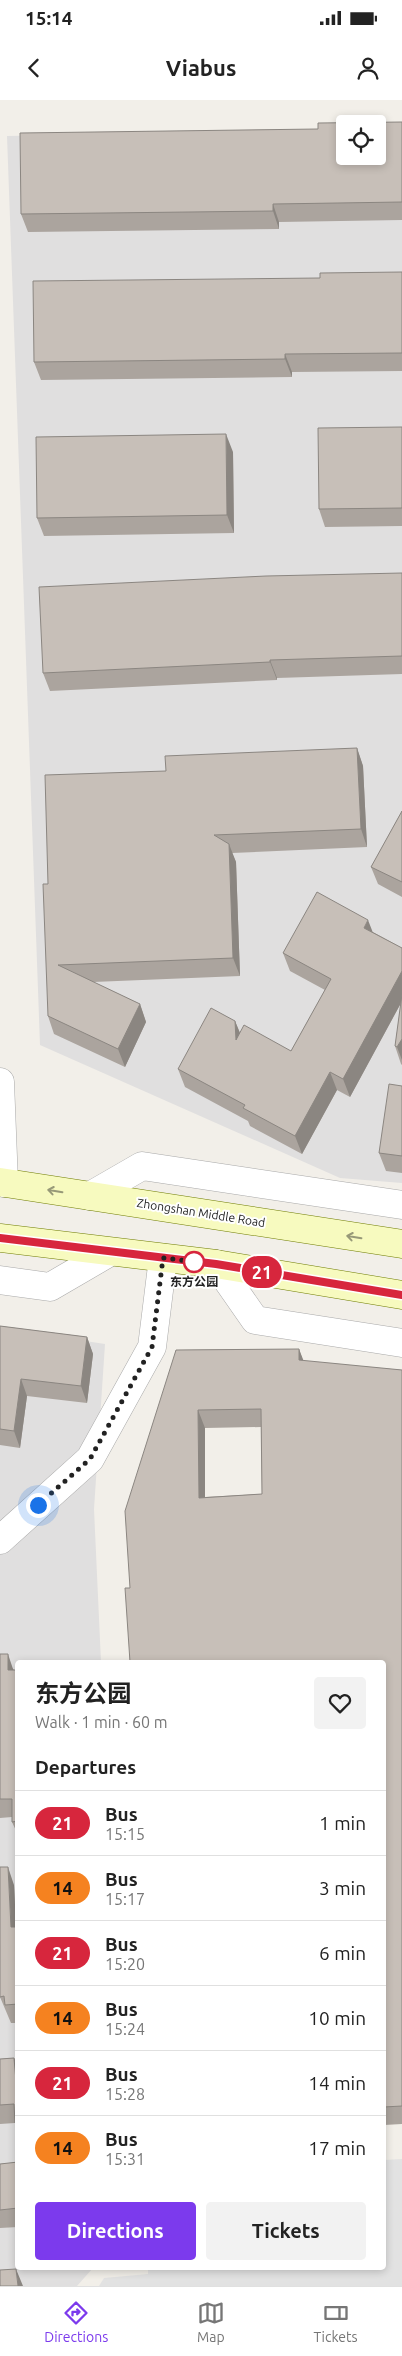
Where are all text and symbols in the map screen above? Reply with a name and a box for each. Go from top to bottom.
text: 15:14 [25,7,73,29]
icon: back [20,54,48,82]
icon: person [354,54,382,82]
text: Viabus [166,55,236,80]
map controls [336,115,386,165]
button: locate [336,115,386,165]
one-way arrow [47,1186,63,1196]
street label: Zhongshan Middle Road [136,1196,266,1229]
one-way arrow [346,1231,362,1241]
marker: 东方公园 [183,1251,205,1273]
line badge: 21 [240,1256,284,1288]
text: 21 [252,1262,272,1282]
place label: 东方公园 [170,1275,218,1288]
your location [26,1493,51,1518]
button: heart [314,1677,366,1729]
text: 东方公园 [35,1680,131,1707]
text: Walk · 1 min · 60 m [35,1713,168,1731]
text: Departures [35,1756,136,1778]
text: Bus [105,1803,138,1825]
text: 1 min [319,1812,366,1834]
text: 21 [52,1813,73,1833]
text: 15:15 [105,1825,145,1843]
text: Bus [105,1868,138,1890]
text: 3 min [319,1877,366,1899]
text: 14 [52,1878,73,1898]
text: 15:17 [105,1890,145,1908]
text: Bus [105,1933,138,1955]
text: 6 min [319,1942,366,1964]
text: 21 [52,1943,73,1963]
text: 15:20 [105,1955,145,1973]
text: Bus [105,1998,138,2020]
text: 10 min [308,2007,366,2029]
text: 14 [52,2008,73,2028]
text: 15:24 [105,2020,145,2038]
text: Bus [105,2063,138,2085]
text: 14 min [308,2072,366,2094]
text: 21 [52,2073,73,2093]
text: 15:28 [105,2085,145,2103]
text: Bus [105,2128,138,2150]
text: 17 min [308,2137,366,2159]
text: 14 [52,2138,73,2158]
text: 15:31 [105,2150,145,2168]
button: Directions [35,2202,196,2260]
button: Tickets [206,2202,366,2260]
tab: Directions [44,2299,108,2345]
tab: Map [197,2299,225,2345]
tab: Tickets [314,2299,358,2345]

